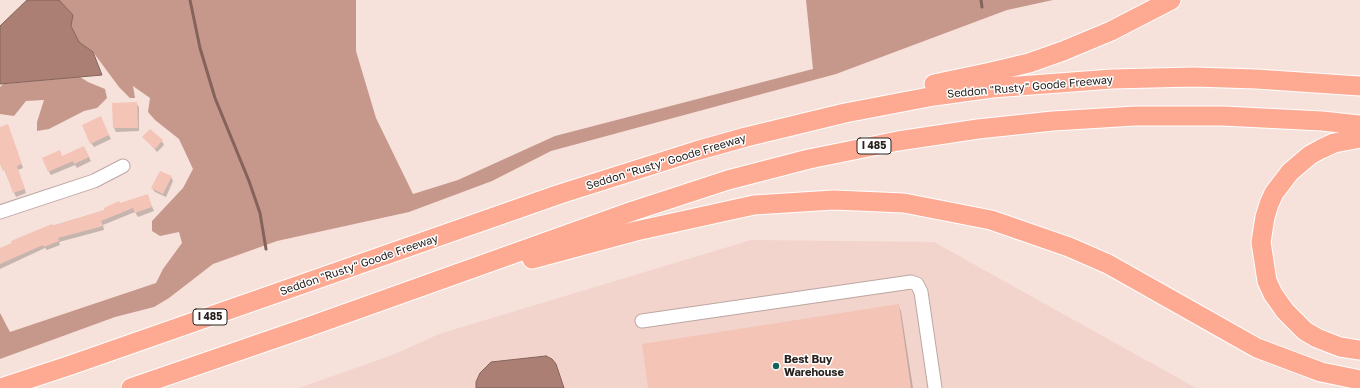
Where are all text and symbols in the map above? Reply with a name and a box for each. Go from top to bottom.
street label: Seddon "Rusty" Goode Freeway [947,73,1113,101]
street label: Seddon "Rusty" Goode Freeway [584,131,748,193]
road number: I 485 [857,138,891,154]
street label: Seddon "Rusty" Goode Freeway [278,232,440,298]
road number: I 485 [193,309,227,325]
place label: Best Buy Warehouse [784,353,844,379]
marker: Best Buy Warehouse [771,361,781,371]

